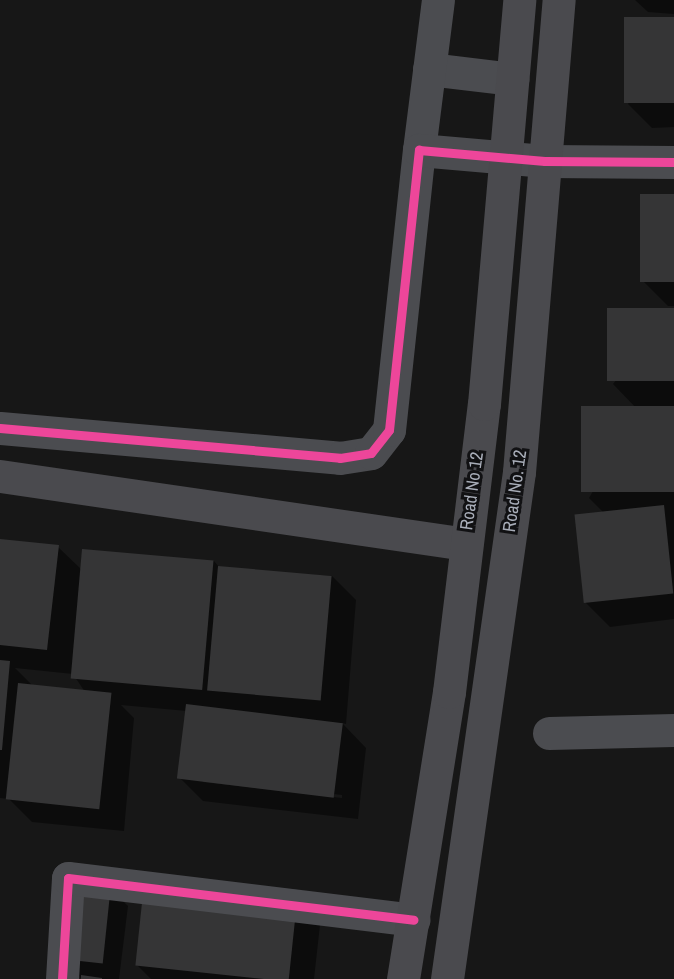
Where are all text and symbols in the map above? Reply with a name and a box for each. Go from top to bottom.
street label: Road No. 12 [499,448,531,534]
street label: Road No 12 [456,450,488,532]

